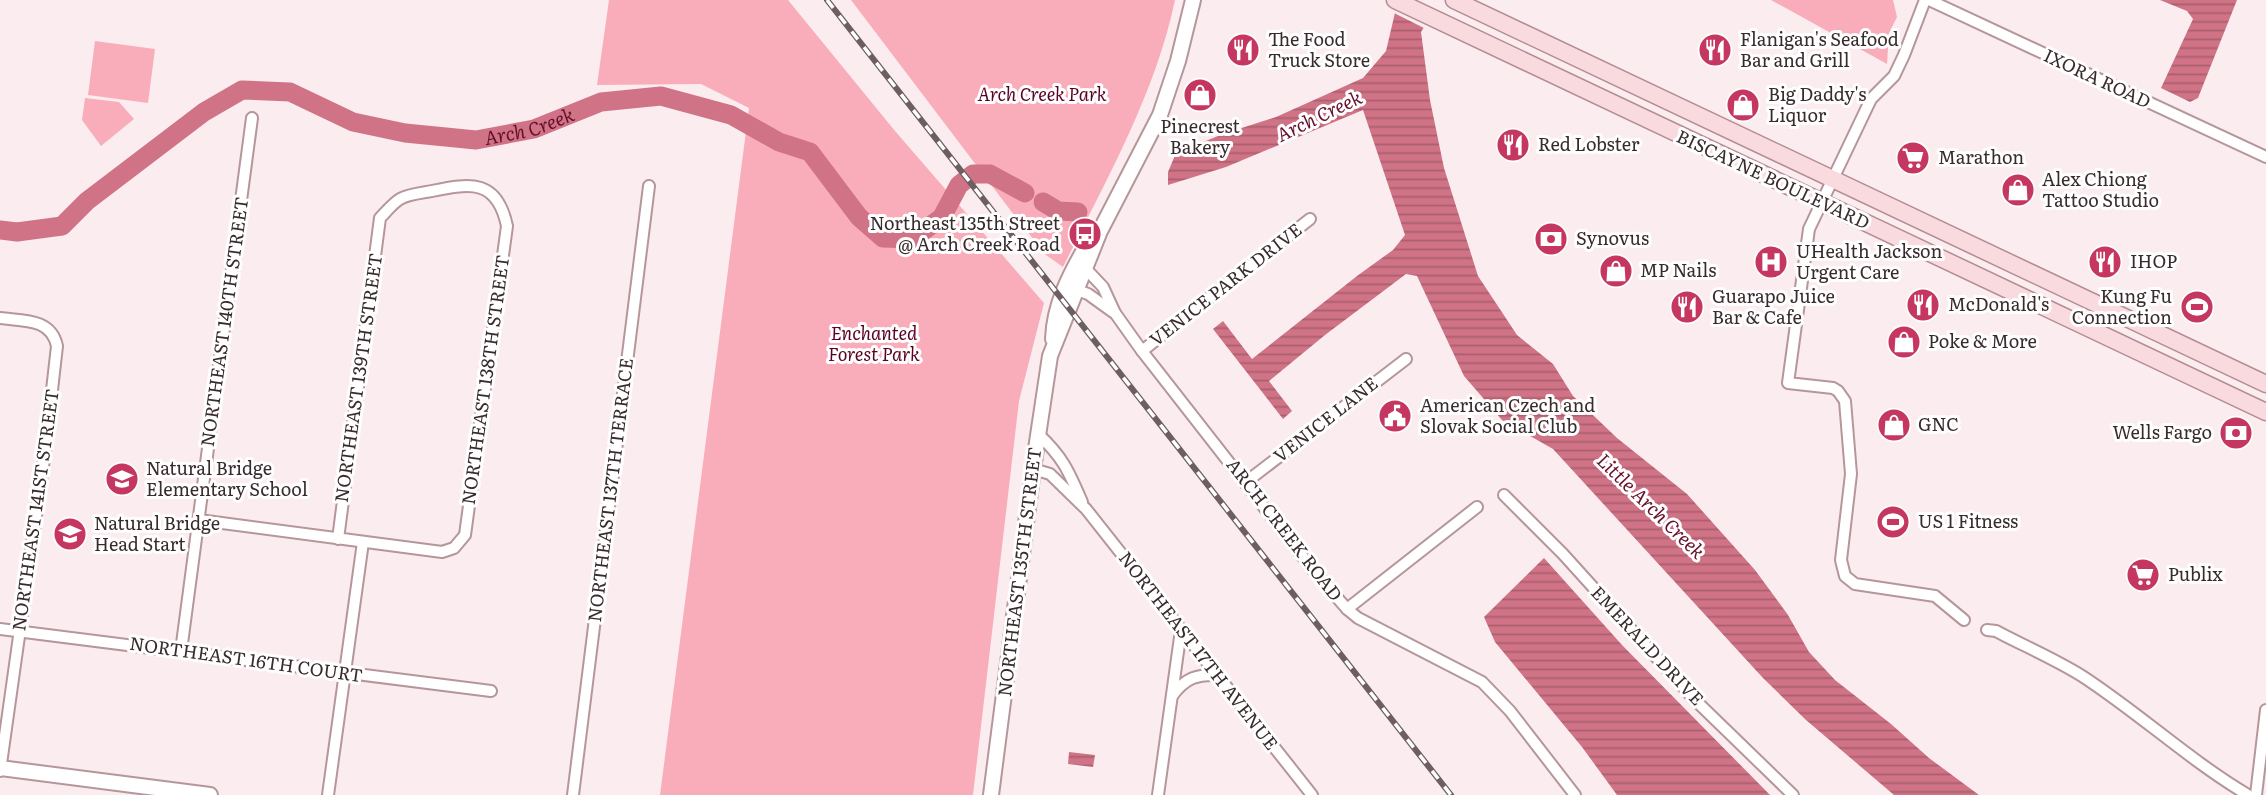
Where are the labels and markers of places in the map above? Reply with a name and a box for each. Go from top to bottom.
place label: The Food Truck Store [1268,25,1370,73]
place label: Flanigan's Seafood Bar and Grill [1740,25,1899,73]
restaurant icon: The Food Truck Store [1224,31,1262,69]
restaurant icon: Flanigan's Seafood Bar and Grill [1696,31,1734,69]
shop icon: Pinecrest Bakery [1181,76,1219,114]
place label: Big Daddy's Liquor [1768,80,1866,128]
shop icon: Big Daddy's Liquor [1724,86,1762,124]
place label: Pinecrest Bakery [1160,112,1241,160]
restaurant icon: Red Lobster [1494,126,1532,164]
place label: Red Lobster [1538,130,1640,157]
supermarket icon: Marathon [1894,139,1932,177]
place label: Marathon [1938,143,2024,170]
place label: Alex Chiong Tattoo Studio [2042,165,2159,213]
shop icon: Alex Chiong Tattoo Studio [1999,171,2037,209]
place label: Northeast 135th Street @ Arch Creek Road [870,209,1061,257]
bus stop icon: Northeast 135th Street @ Arch Creek Road [1066,215,1104,253]
bank icon: Synovus [1532,220,1570,258]
place label: Synovus [1576,224,1649,251]
place label: UHealth Jackson Urgent Care [1796,237,1942,285]
hospital icon: UHealth Jackson Urgent Care [1752,243,1790,281]
restaurant icon: IHOP [2086,243,2124,281]
place label: IHOP [2130,247,2177,274]
shop icon: MP Nails [1597,252,1635,290]
place label: MP Nails [1640,256,1716,283]
place label: Guarapo Juice Bar & Cafe [1712,282,1835,330]
place label: Kung Fu Connection [2072,282,2172,330]
restaurant icon: McDonald's [1904,286,1942,324]
restaurant icon: Guarapo Juice Bar & Cafe [1668,288,1706,326]
sports icon: Kung Fu Connection [2178,288,2216,326]
place label: McDonald's [1948,290,2049,317]
shop icon: Poke & More [1885,323,1923,361]
place label: Poke & More [1928,327,2037,354]
place label: American Czech and Slovak Social Club [1420,391,1595,439]
public building icon: American Czech and Slovak Social Club [1376,397,1414,435]
shop icon: GNC [1875,406,1913,444]
place label: GNC [1918,410,1959,437]
bank icon: Wells Fargo [2217,414,2255,452]
place label: Wells Fargo [2112,418,2212,445]
place label: Natural Bridge Elementary School [146,454,308,502]
school or university icon: Natural Bridge Elementary School [103,460,141,498]
sports icon: US 1 Fitness [1874,503,1912,541]
place label: US 1 Fitness [1918,507,2018,534]
place label: Natural Bridge Head Start [94,509,220,557]
school or university icon: Natural Bridge Head Start [51,515,89,553]
supermarket icon: Publix [2124,556,2162,594]
place label: Publix [2168,560,2224,587]

